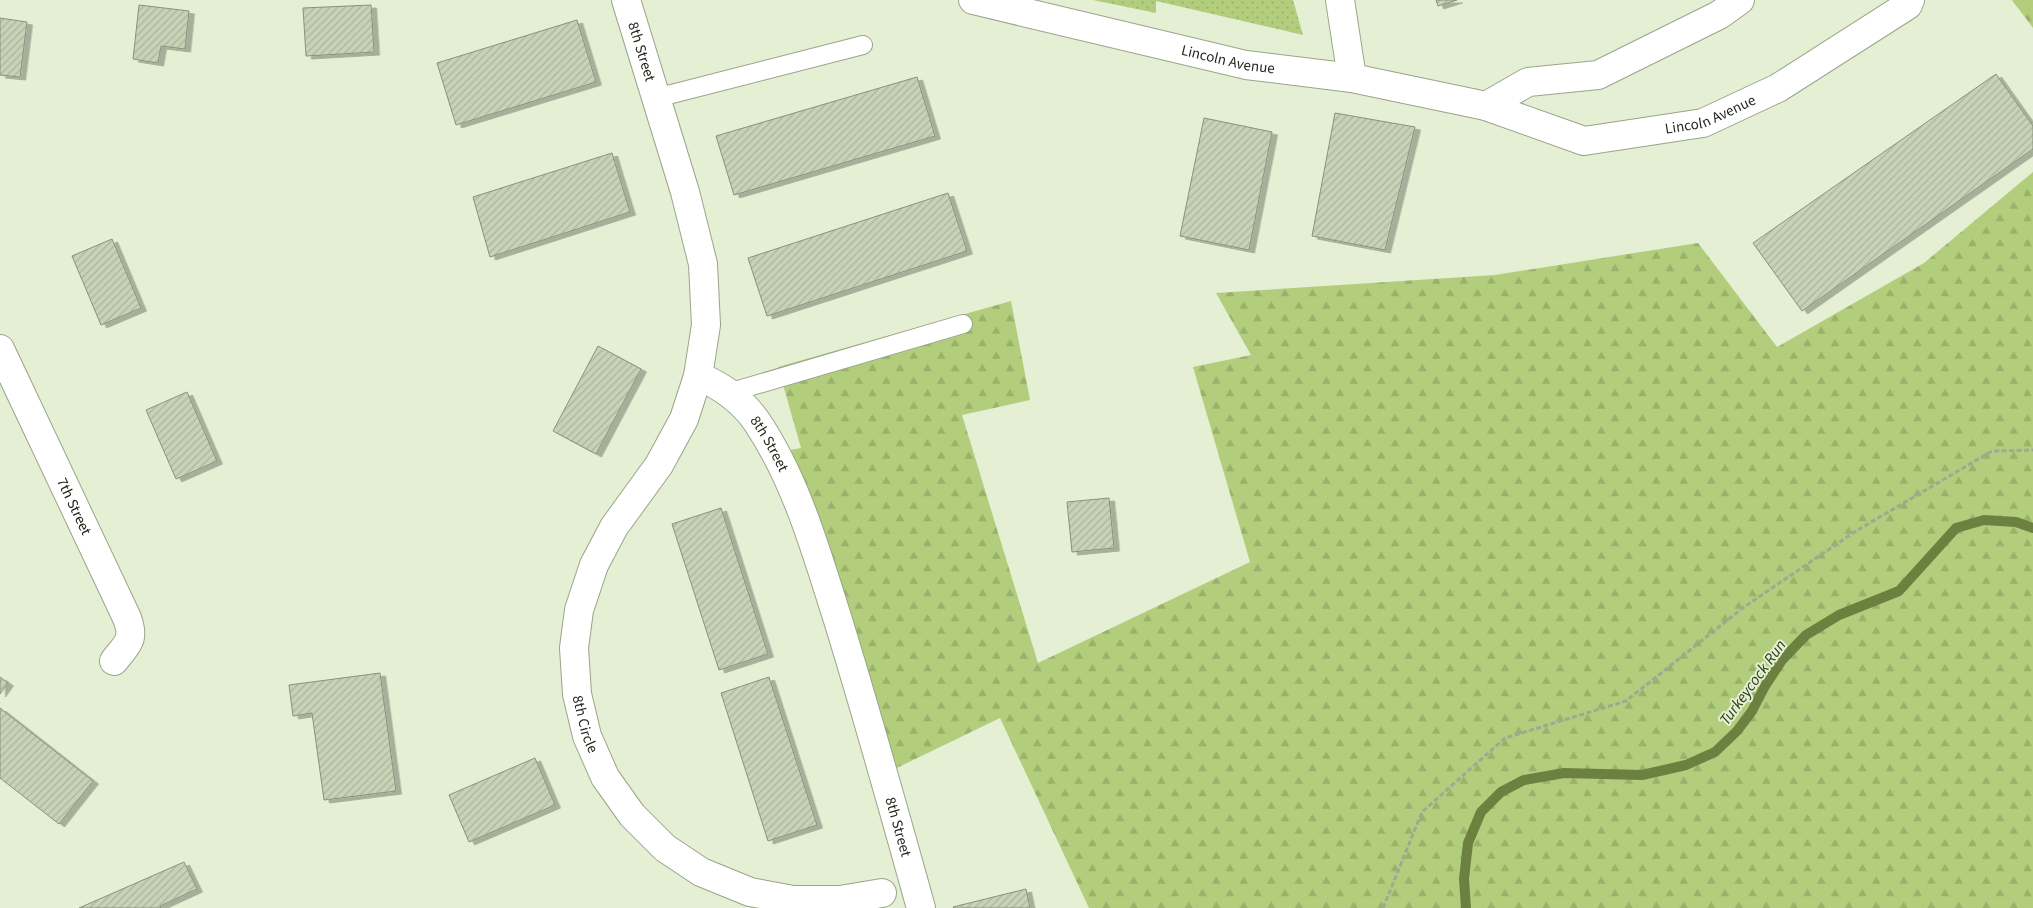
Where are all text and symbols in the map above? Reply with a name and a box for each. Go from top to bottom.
street label: 8th Street [622,19,660,84]
street label: Lincoln Avenue [1179,40,1276,79]
street label: Lincoln Avenue [1664,90,1759,140]
street label: 8th Street [745,412,793,475]
street label: 7th Street [51,474,96,539]
water label: Turkeycock Run [1714,635,1791,730]
street label: 8th Circle [567,693,603,757]
street label: 8th Street [879,795,916,859]

